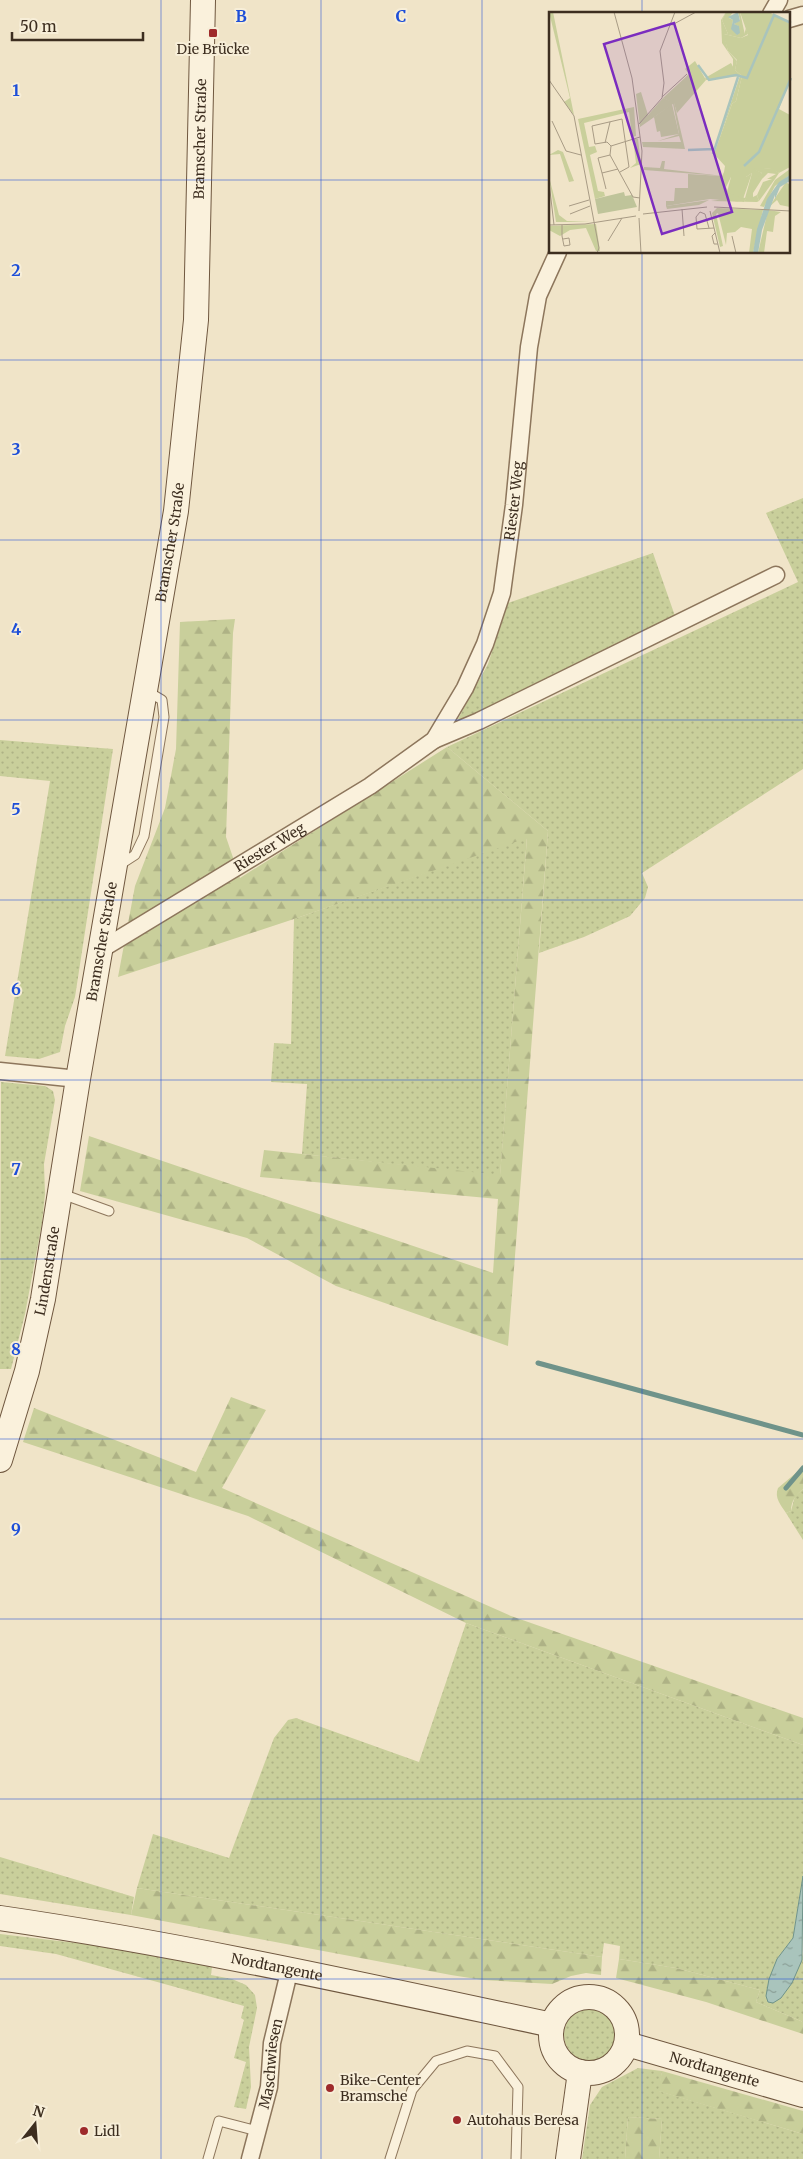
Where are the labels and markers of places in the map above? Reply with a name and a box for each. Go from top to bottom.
marker: Die Brücke [207,27,219,39]
place label: Die Brücke [177,40,249,58]
place label: Bike-Center Bramsche [340,2071,421,2105]
marker: Bike-Center Bramsche [324,2082,336,2094]
place label: Autohaus Beresa [466,2111,579,2129]
marker: Autohaus Beresa [451,2114,463,2126]
place label: Lidl [94,2122,121,2140]
marker: Lidl [78,2125,90,2137]

